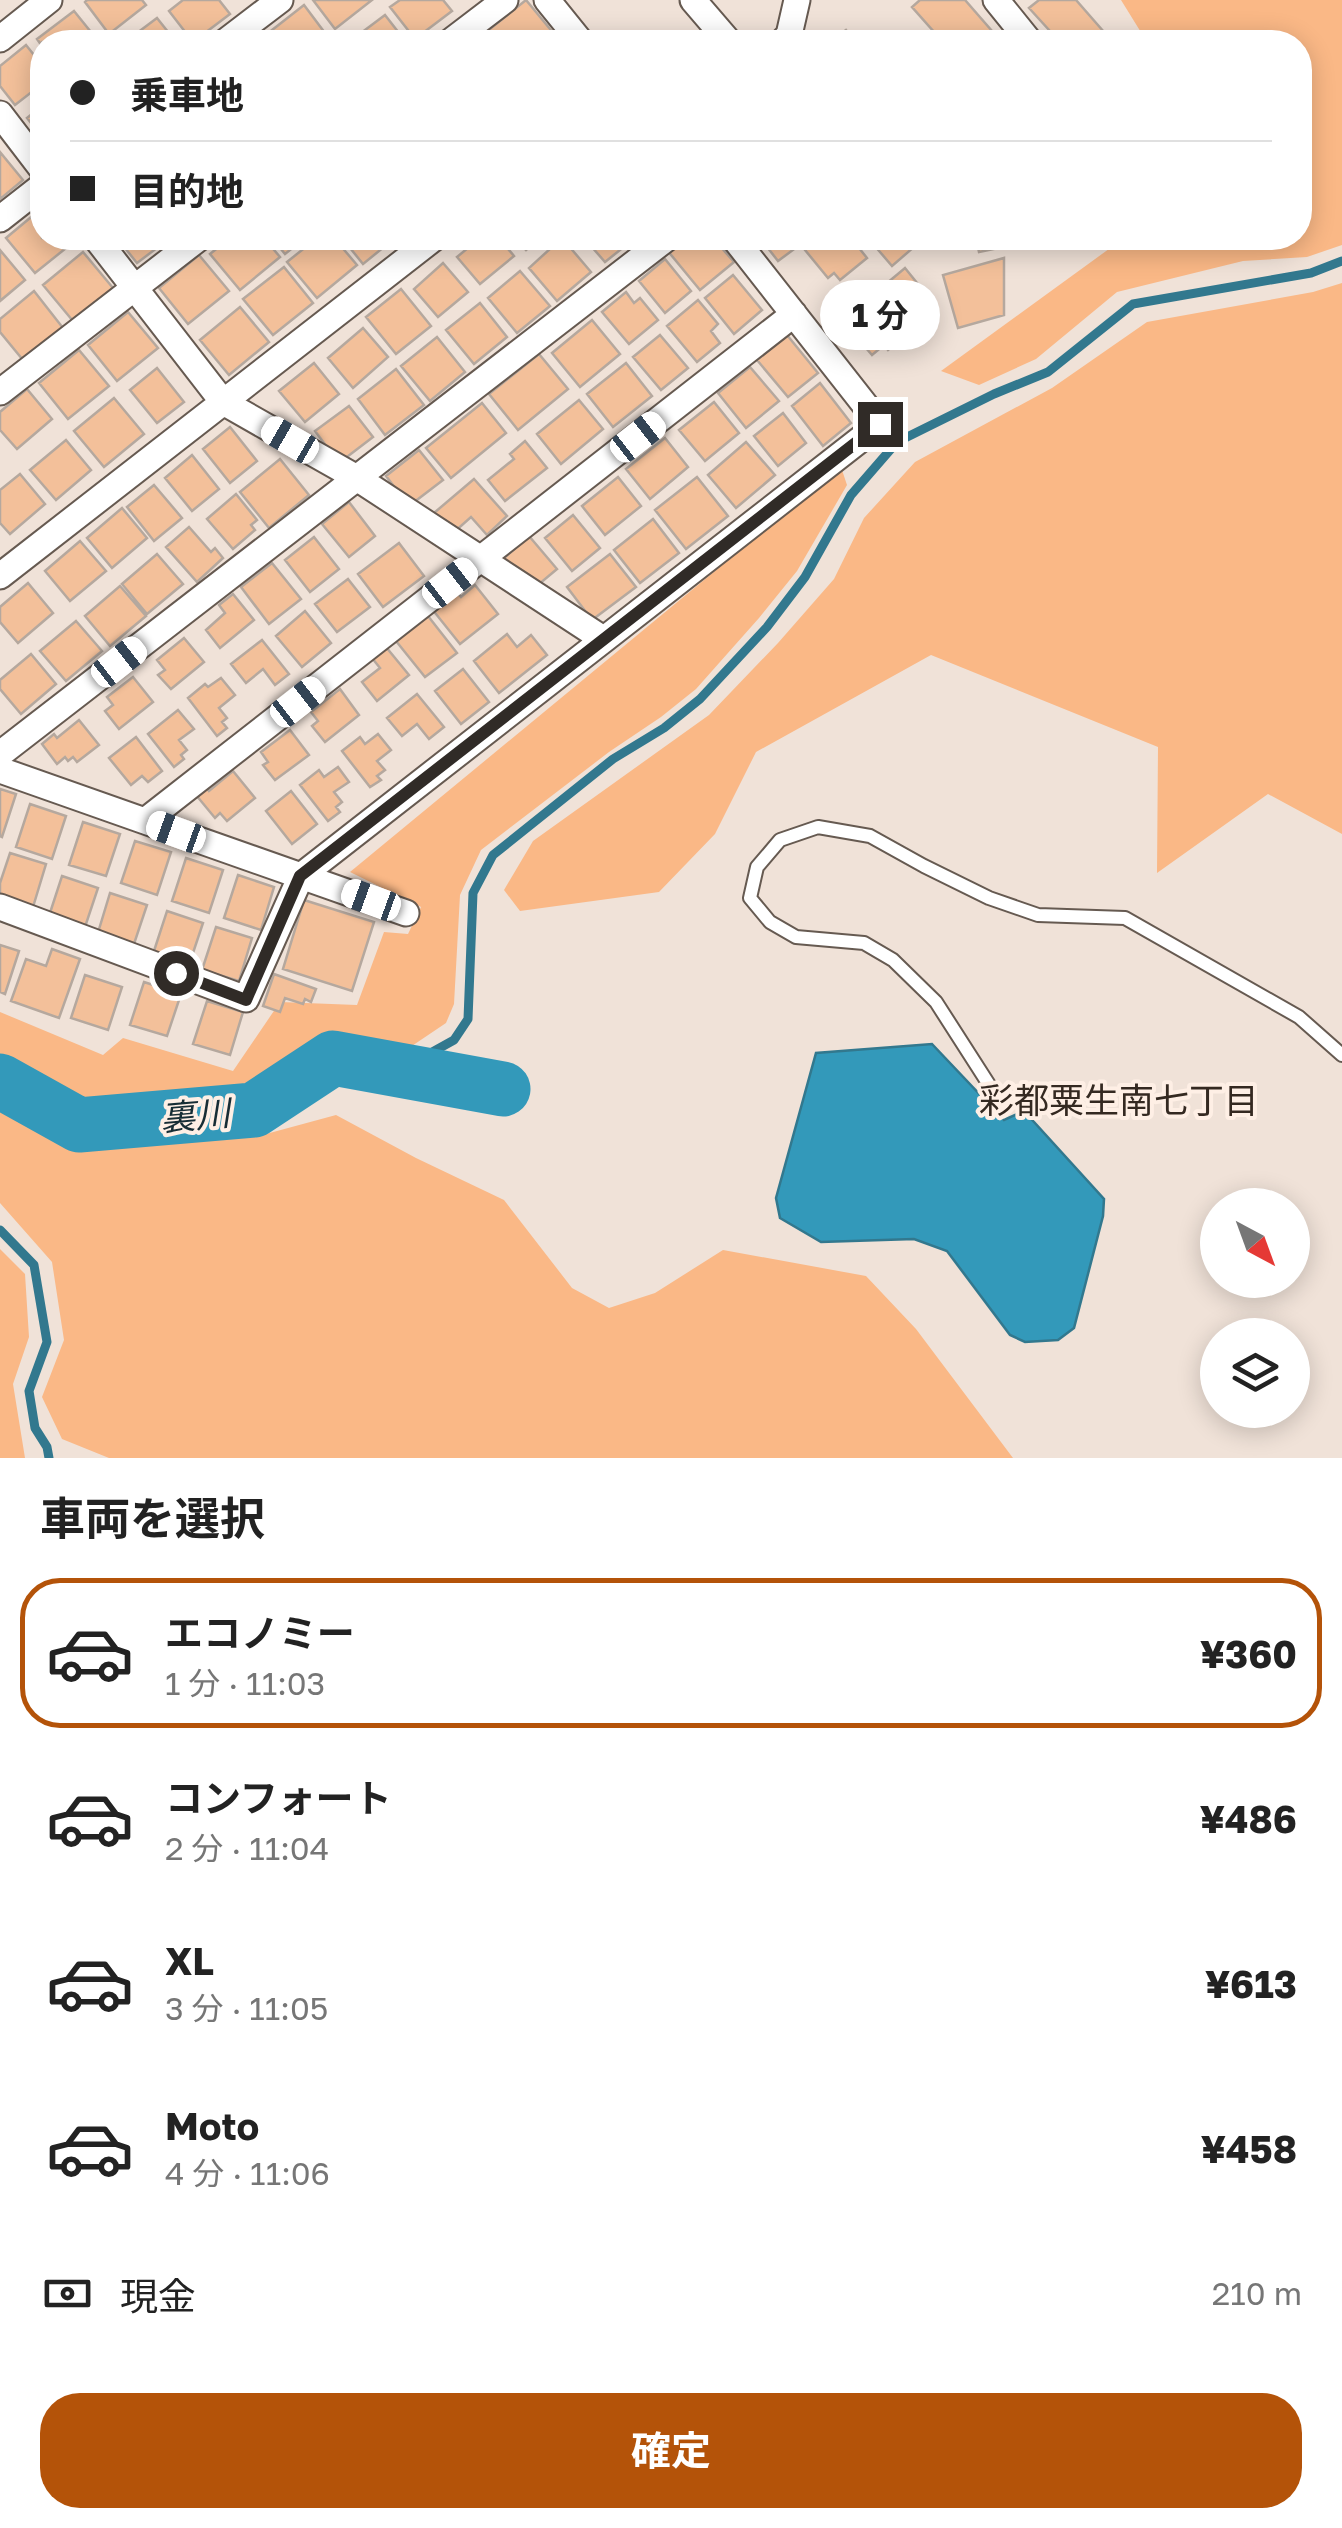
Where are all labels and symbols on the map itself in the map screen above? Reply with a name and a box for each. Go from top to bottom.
callout: 1 分 [820,279,940,349]
route end [858,402,903,447]
car [605,407,671,467]
car [257,412,323,468]
car [417,553,483,613]
car [86,632,152,692]
car [265,672,331,732]
car [143,808,209,856]
car [338,876,404,924]
route start [154,951,199,996]
district label: 彩都粟生南七丁目 [979,1079,1259,1121]
water label: 裏川 [158,1091,236,1139]
north arrow [1200,1188,1310,1298]

